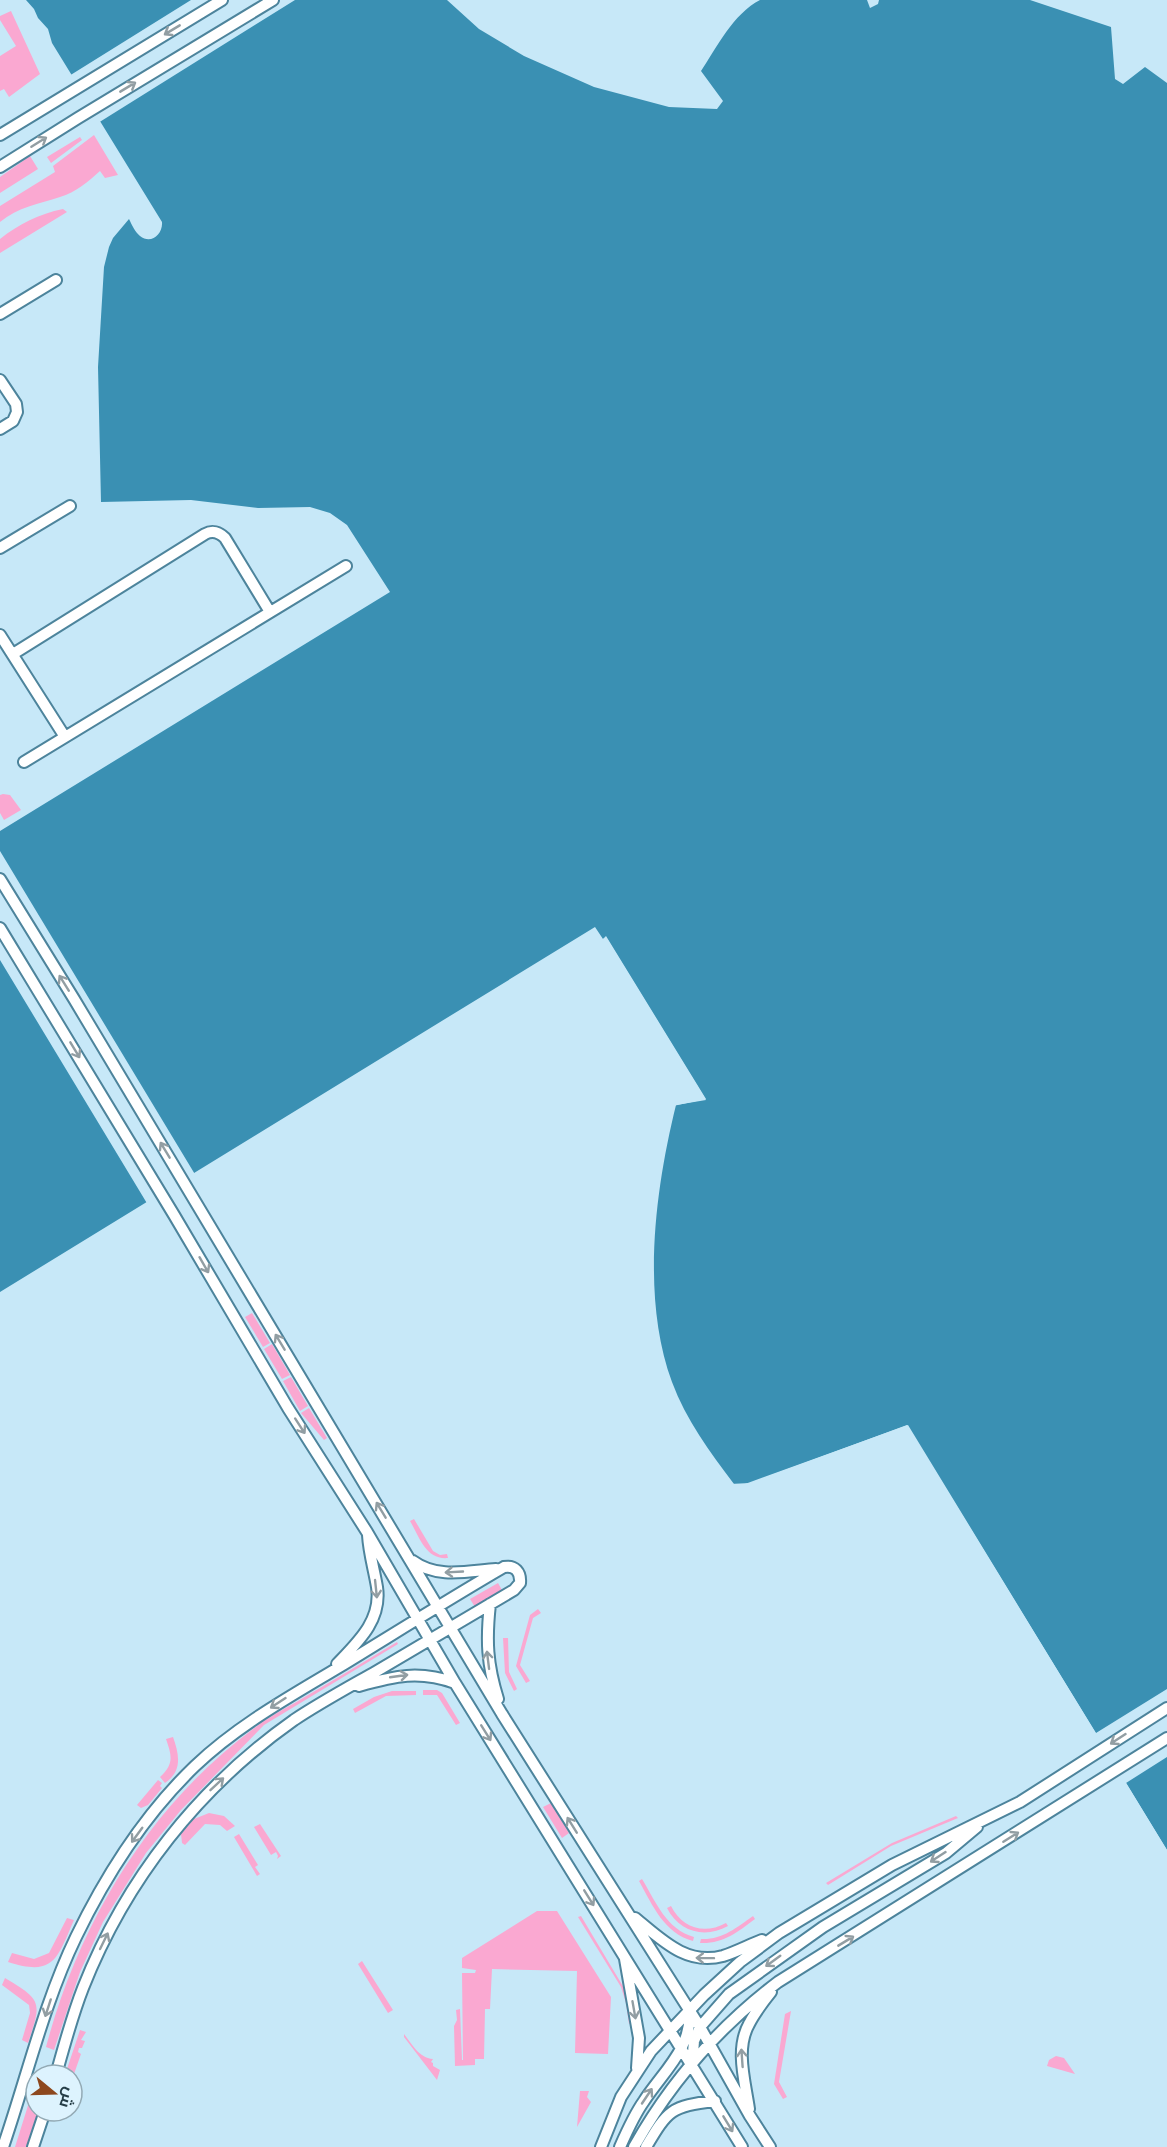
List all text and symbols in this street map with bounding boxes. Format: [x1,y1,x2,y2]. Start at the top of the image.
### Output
one-way arrow [164,24,181,36]
one-way arrow [119,81,136,93]
one-way arrow [30,136,47,148]
one-way arrow [58,975,70,992]
one-way arrow [69,1041,81,1058]
one-way arrow [158,1142,170,1159]
one-way arrow [198,1256,210,1273]
one-way arrow [274,1334,286,1351]
one-way arrow [294,1418,306,1434]
one-way arrow [375,1502,387,1519]
one-way arrow [445,1566,464,1577]
one-way arrow [371,1579,382,1599]
one-way arrow [483,1650,494,1670]
one-way arrow [389,1671,409,1682]
one-way arrow [271,1697,287,1709]
one-way arrow [480,1724,492,1741]
one-way arrow [1110,1734,1127,1746]
one-way arrow [210,1777,225,1791]
one-way arrow [566,1817,578,1834]
one-way arrow [131,1827,143,1843]
one-way arrow [1002,1831,1019,1843]
one-way arrow [930,1851,947,1864]
one-way arrow [584,1889,596,1906]
one-way arrow [99,1933,110,1951]
one-way arrow [837,1934,854,1946]
one-way arrow [695,1952,715,1963]
one-way arrow [766,1955,782,1967]
one-way arrow [42,1998,53,2017]
one-way arrow [629,2000,640,2019]
one-way arrow [736,2049,747,2068]
north arrow [24,2063,84,2123]
text: ش [55,2085,81,2111]
one-way arrow [641,2088,653,2104]
one-way arrow [723,2115,735,2132]

